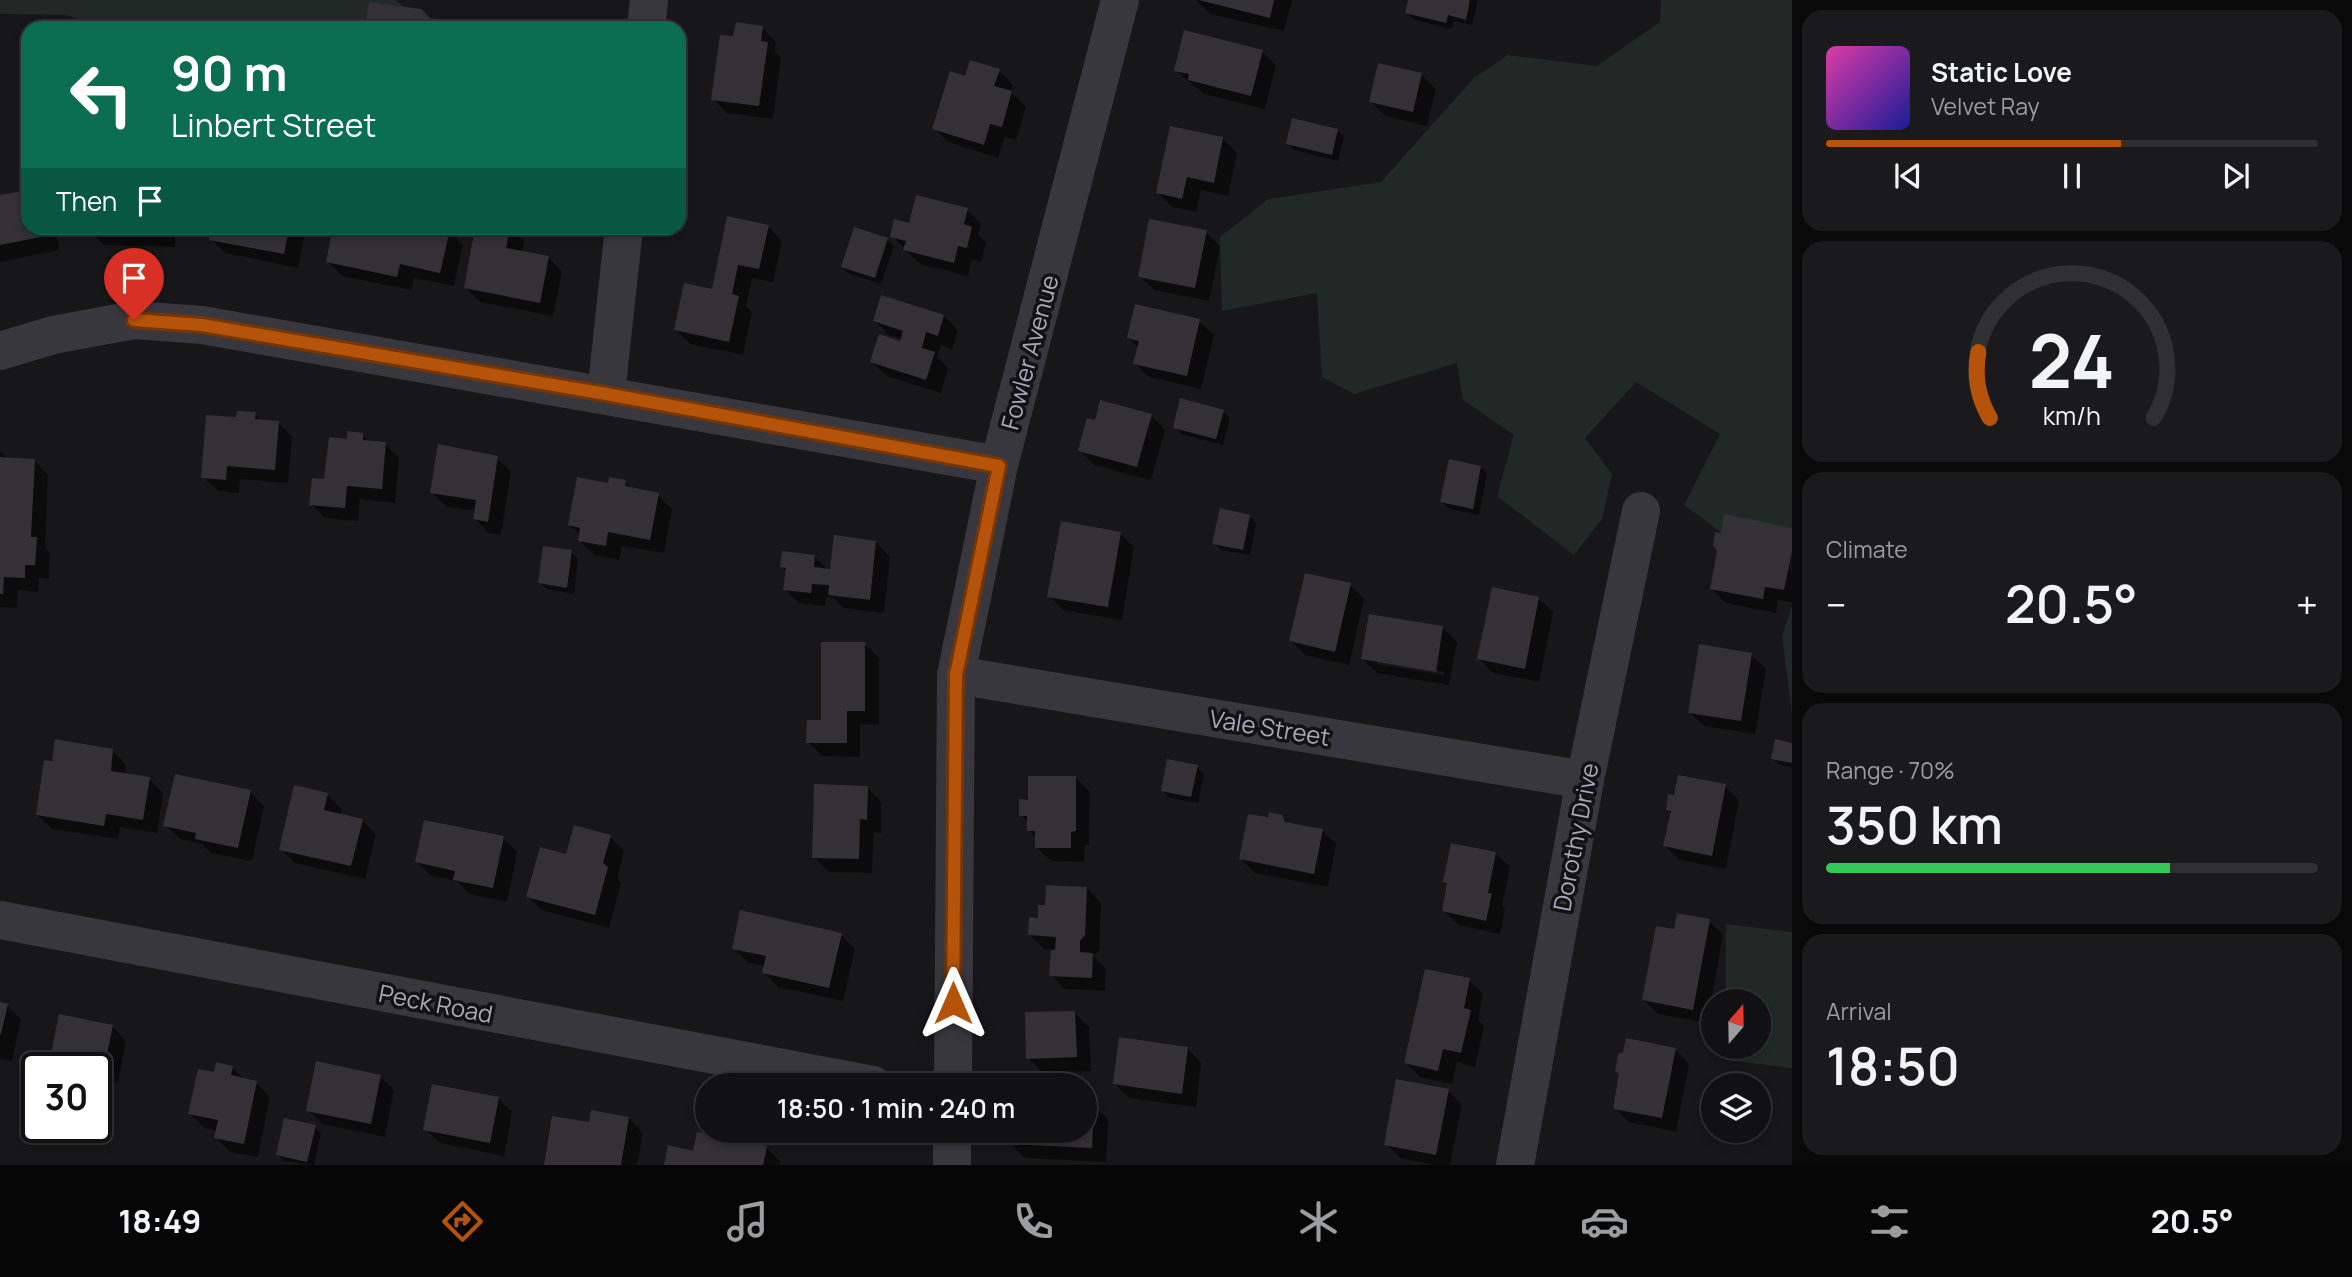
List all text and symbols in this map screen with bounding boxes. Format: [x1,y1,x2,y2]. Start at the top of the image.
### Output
text: 90 m [171,39,288,106]
icon: left [56,49,147,140]
text: Static Love [1931,54,2072,90]
text: Velvet Ray [1931,90,2040,122]
text: Linbert Street [171,103,376,147]
icon: previous [1889,157,1927,195]
icon: pause [2053,157,2091,195]
icon: next [2217,157,2255,195]
icon: arrive [131,182,169,220]
text: Then [56,183,117,219]
pin [104,248,164,320]
icon: arrive [115,259,153,297]
street label: Fowler Avenue [992,271,1066,433]
text: 24 [2029,310,2115,410]
text: km/h [2043,397,2101,432]
text: Climate [1826,533,1908,565]
text: 20.5° [2005,568,2138,639]
text: − [1826,578,1847,630]
text: + [2296,578,2318,630]
street label: Vale Street [1207,701,1333,753]
text: Range · 70% [1826,754,1955,786]
street label: Dorothy Drive [1544,760,1606,914]
text: 350 km [1826,789,2003,860]
position arrow [916,966,990,1040]
street label: Peck Road [376,976,496,1030]
north arrow [1701,989,1771,1059]
map controls [1701,989,1771,1143]
text: Arrival [1826,995,1892,1027]
text: 18:50 [1826,1030,1960,1101]
speed limit sign: 30 [21,1052,112,1143]
button: layers [1701,1073,1771,1143]
text: 18:50 · 1 min · 240 m [777,1090,1015,1126]
icon: directions [438,1197,487,1246]
icon: music [723,1197,772,1246]
icon: phone [1009,1197,1058,1246]
icon: climate [1294,1197,1343,1246]
icon: car [1580,1197,1629,1246]
icon: filters [1865,1197,1914,1246]
text: 18:49 [118,1199,201,1243]
text: 20.5° [2151,1199,2234,1243]

